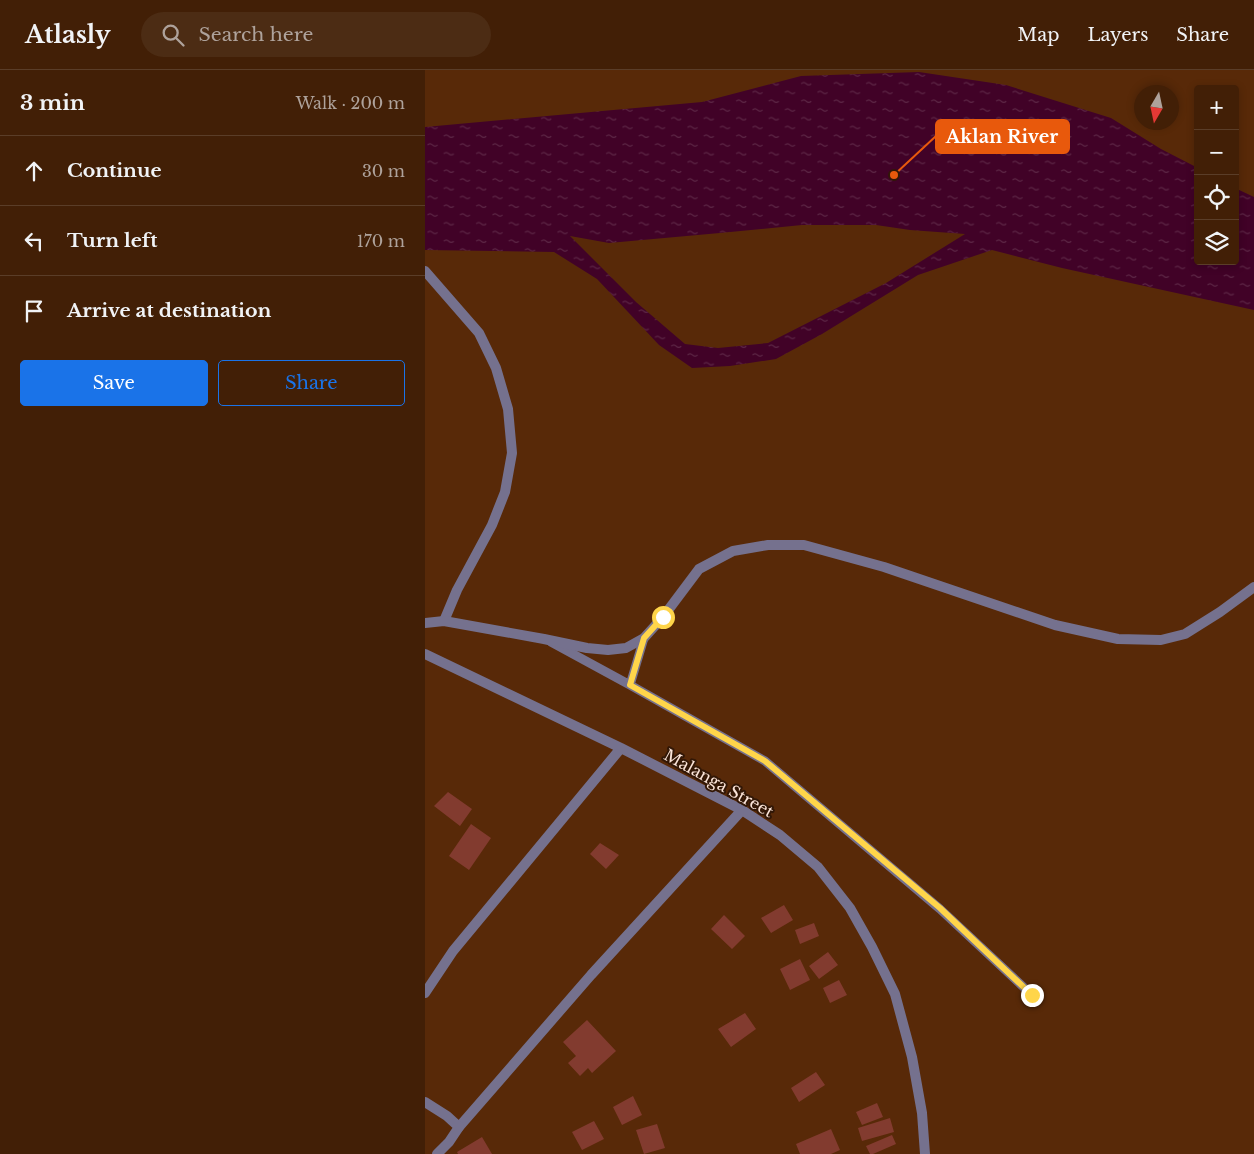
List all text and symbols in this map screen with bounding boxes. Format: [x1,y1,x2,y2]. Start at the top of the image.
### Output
search box [141,12,491,57]
text: Atlasly [25,20,111,49]
icon: search [159,21,187,49]
text: Search here [199,23,314,46]
text: Map [1018,24,1059,46]
text: Layers [1087,24,1148,46]
text: Share [1176,24,1229,46]
north arrow [1134,85,1179,130]
map controls [1194,85,1239,265]
button: + [1194,85,1239,130]
text: 3 min [20,90,85,116]
text: Walk · 200 m [296,93,405,113]
callout: Aklan River [936,120,1069,153]
text: Aklan River [945,126,1058,148]
button: − [1194,130,1239,175]
icon: ahead [20,157,48,185]
text: Continue [67,159,162,182]
text: 30 m [362,161,405,181]
button: locate [1194,175,1239,220]
button: layers [1194,220,1239,265]
icon: left [20,227,48,255]
text: Turn left [67,229,158,252]
text: 170 m [357,231,405,251]
icon: arrive [20,297,48,325]
text: Arrive at destination [67,299,271,322]
button: Save [20,360,208,406]
button: Share [218,360,405,406]
route start [652,606,675,629]
street label: Malanga Street [661,745,777,821]
route end [1021,984,1044,1007]

